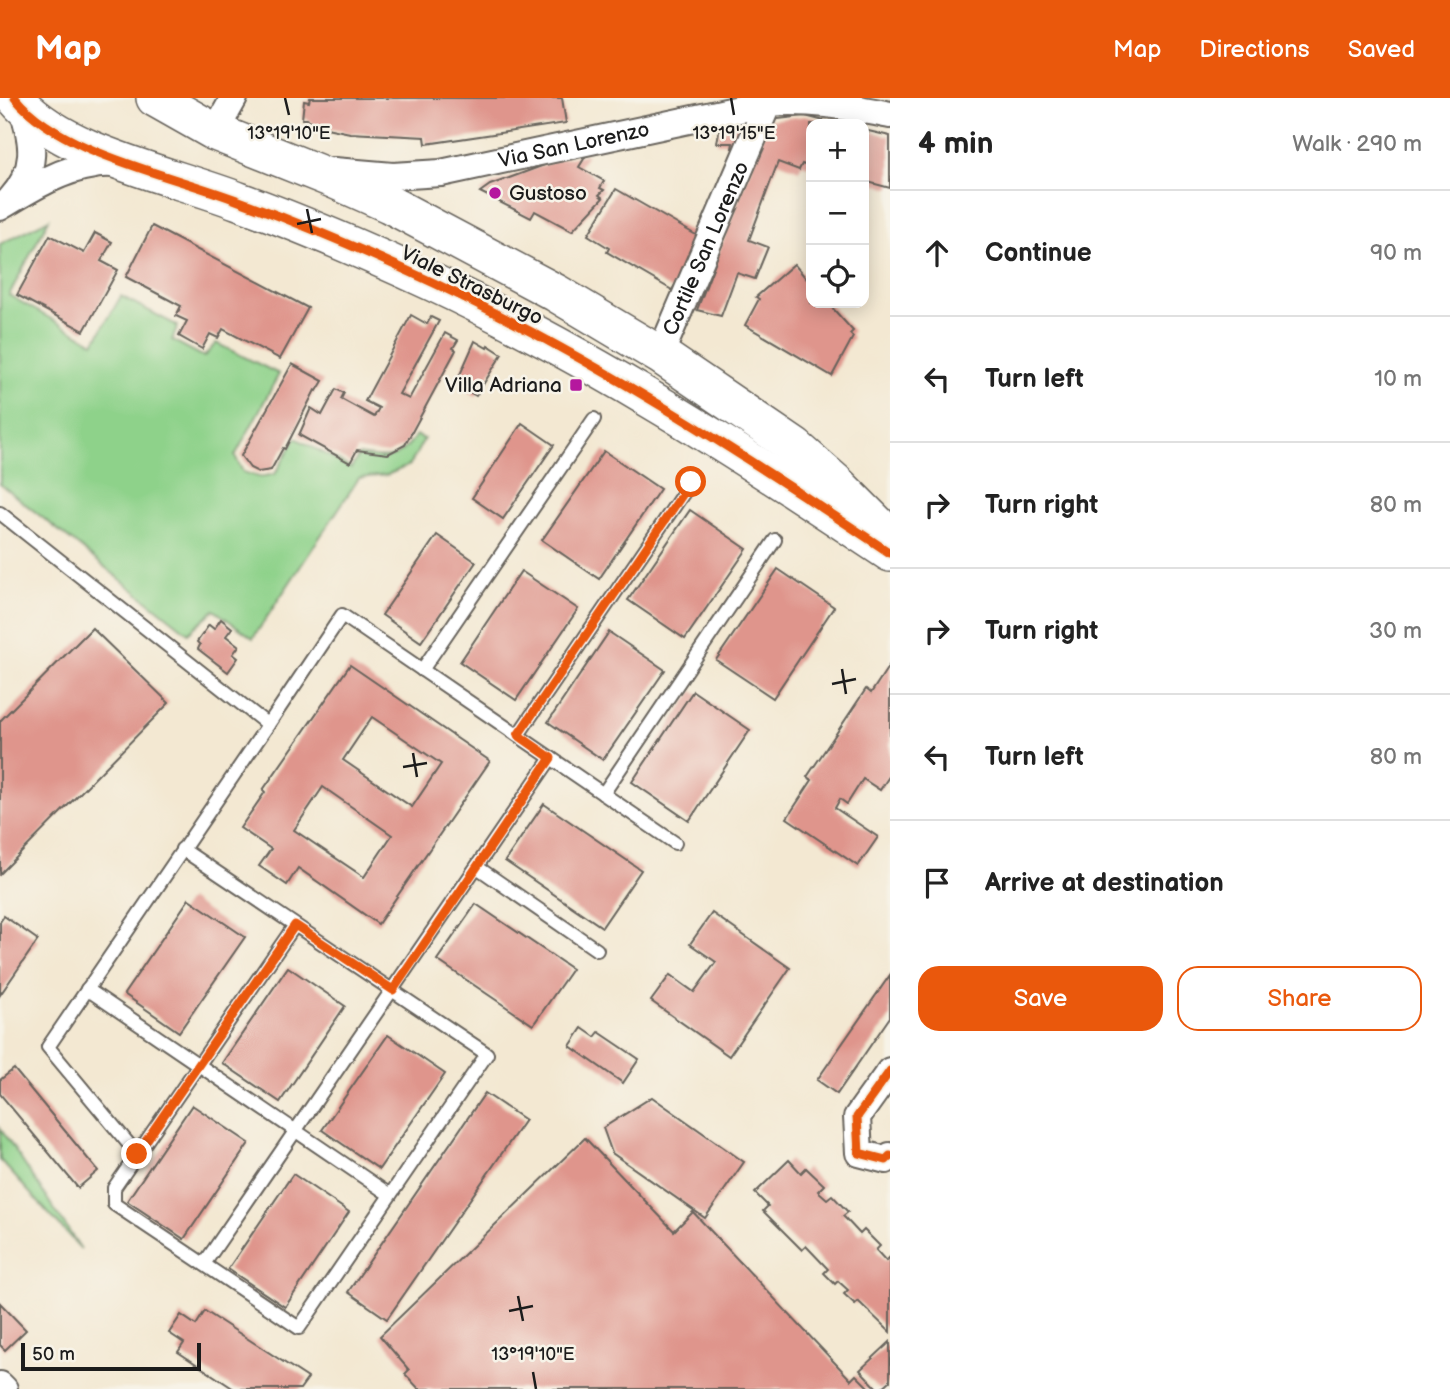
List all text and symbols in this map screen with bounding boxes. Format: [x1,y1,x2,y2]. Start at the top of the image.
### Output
text: Map [35,29,101,69]
text: Map [1113,35,1161,64]
text: Directions [1199,35,1310,64]
text: Saved [1348,35,1415,64]
street label: Via San Lorenzo [496,117,652,173]
map controls [806,119,869,308]
button: + [806,119,869,182]
text: 13°19'10"E [247,123,331,144]
text: 13°19'15"E [692,123,776,144]
text: 4 min [918,126,993,162]
text: Walk · 290 m [1292,130,1422,158]
street label: Cortile San Lorenzo [658,158,755,339]
place label: Gustoso [509,181,587,206]
button: − [806,182,869,245]
marker: Gustoso [487,185,503,201]
icon: ahead [918,234,956,272]
text: Continue [985,238,1092,269]
text: 90 m [1370,239,1422,267]
street label: Viale Strasburgo [397,240,547,331]
button: locate [806,245,869,308]
icon: left [918,360,956,398]
text: Turn left [985,364,1084,395]
text: 10 m [1374,365,1422,393]
place label: Villa Adriana [445,373,562,398]
marker: Villa Adriana [568,377,584,393]
route start [675,466,706,497]
icon: right [918,486,956,524]
text: Turn right [985,490,1098,521]
text: 80 m [1370,491,1422,519]
icon: right [918,612,956,650]
text: Turn right [985,616,1098,647]
text: 30 m [1369,617,1422,645]
icon: left [918,738,956,776]
text: Turn left [985,742,1084,773]
text: 80 m [1370,743,1422,771]
icon: arrive [918,864,956,902]
text: Arrive at destination [985,868,1224,899]
button: Save [918,966,1163,1031]
button: Share [1177,966,1422,1031]
route end [121,1138,152,1169]
scale bar [21,1340,201,1372]
text: 50 m [32,1343,75,1366]
text: 13°19'10"E [491,1344,575,1365]

